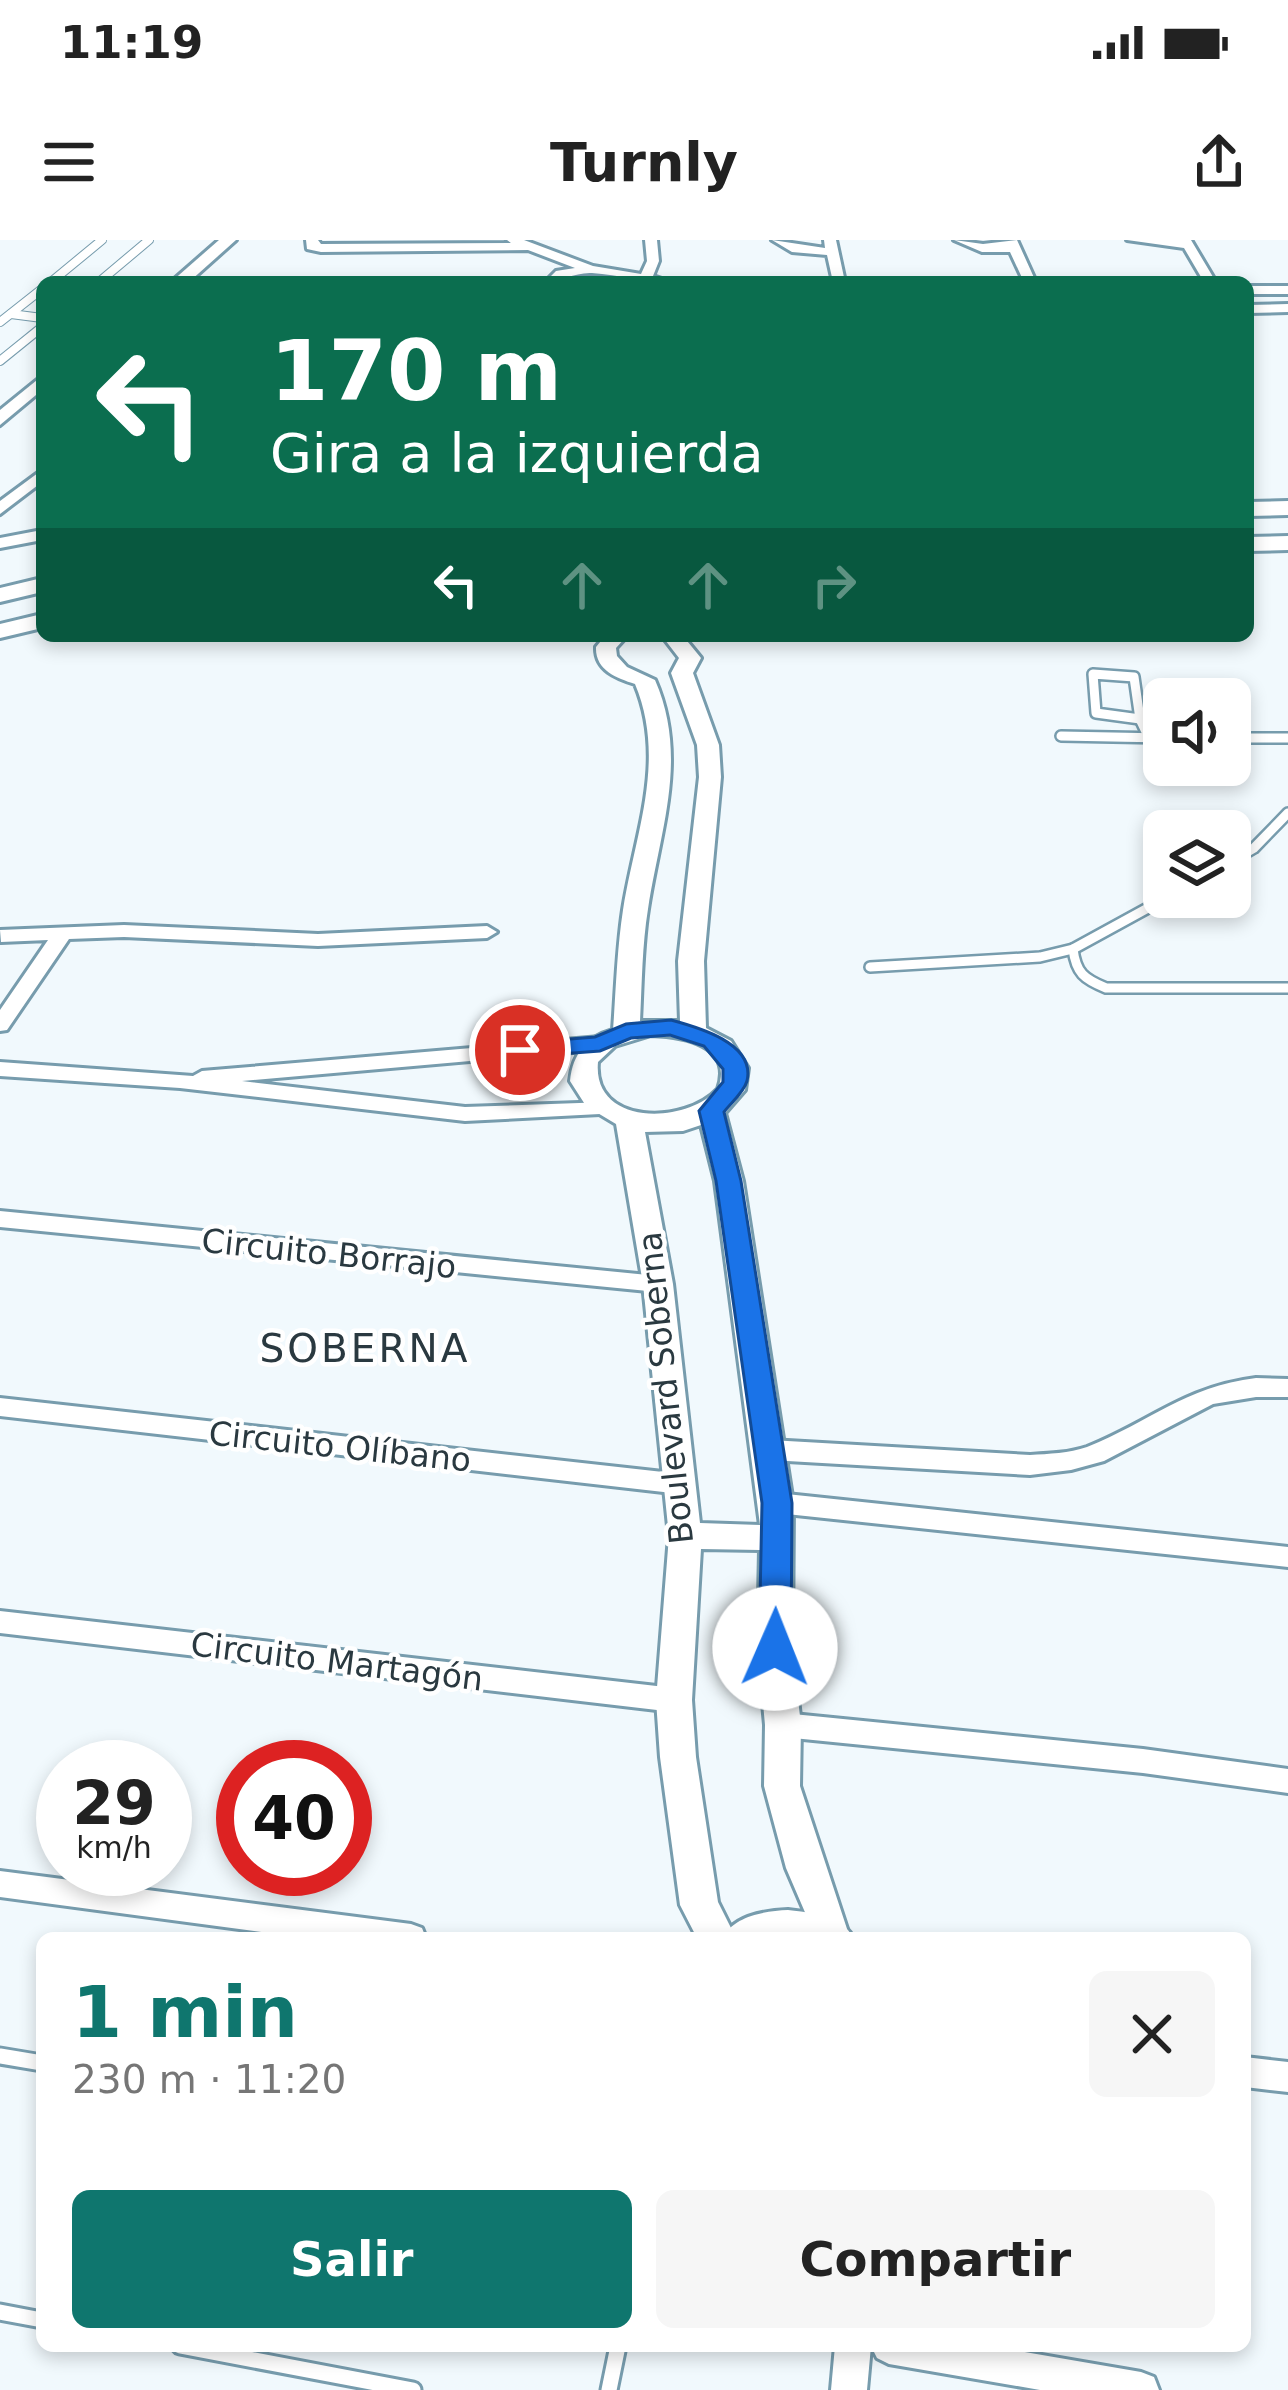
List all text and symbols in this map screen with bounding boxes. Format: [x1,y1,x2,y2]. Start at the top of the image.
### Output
text: 11:19 [60,16,203,69]
icon: menu [36,129,102,195]
icon: share [1186,129,1252,195]
text: Turnly [550,131,738,194]
text: 170 m [270,322,562,420]
icon: left [72,324,228,480]
text: Gira a la izquierda [270,422,764,485]
icon: left [423,552,489,618]
icon: ahead [549,552,615,618]
icon: ahead [675,552,741,618]
icon: right [801,552,867,618]
map controls [1143,678,1251,918]
button: sound [1143,678,1251,786]
button: layers [1143,810,1251,918]
pin [469,999,571,1101]
icon: arrive [487,1017,553,1083]
street label: Circuito Borrajo [200,1221,458,1286]
street label: Boulevard Soberna [630,1230,701,1546]
district label: SOBERNA [260,1326,470,1371]
street label: Circuito Olíbano [207,1413,473,1480]
position arrow [712,1585,838,1711]
street label: Circuito Martagón [188,1624,485,1699]
speed limit sign: 40 [216,1740,372,1896]
text: 29 [72,1768,156,1838]
text: km/h [76,1830,152,1865]
text: 1 min [72,1970,298,2054]
button: close [1089,1971,1215,2097]
text: 230 m · 11:20 [72,2057,346,2102]
button: Salir [72,2190,632,2328]
button: Compartir [656,2190,1215,2328]

